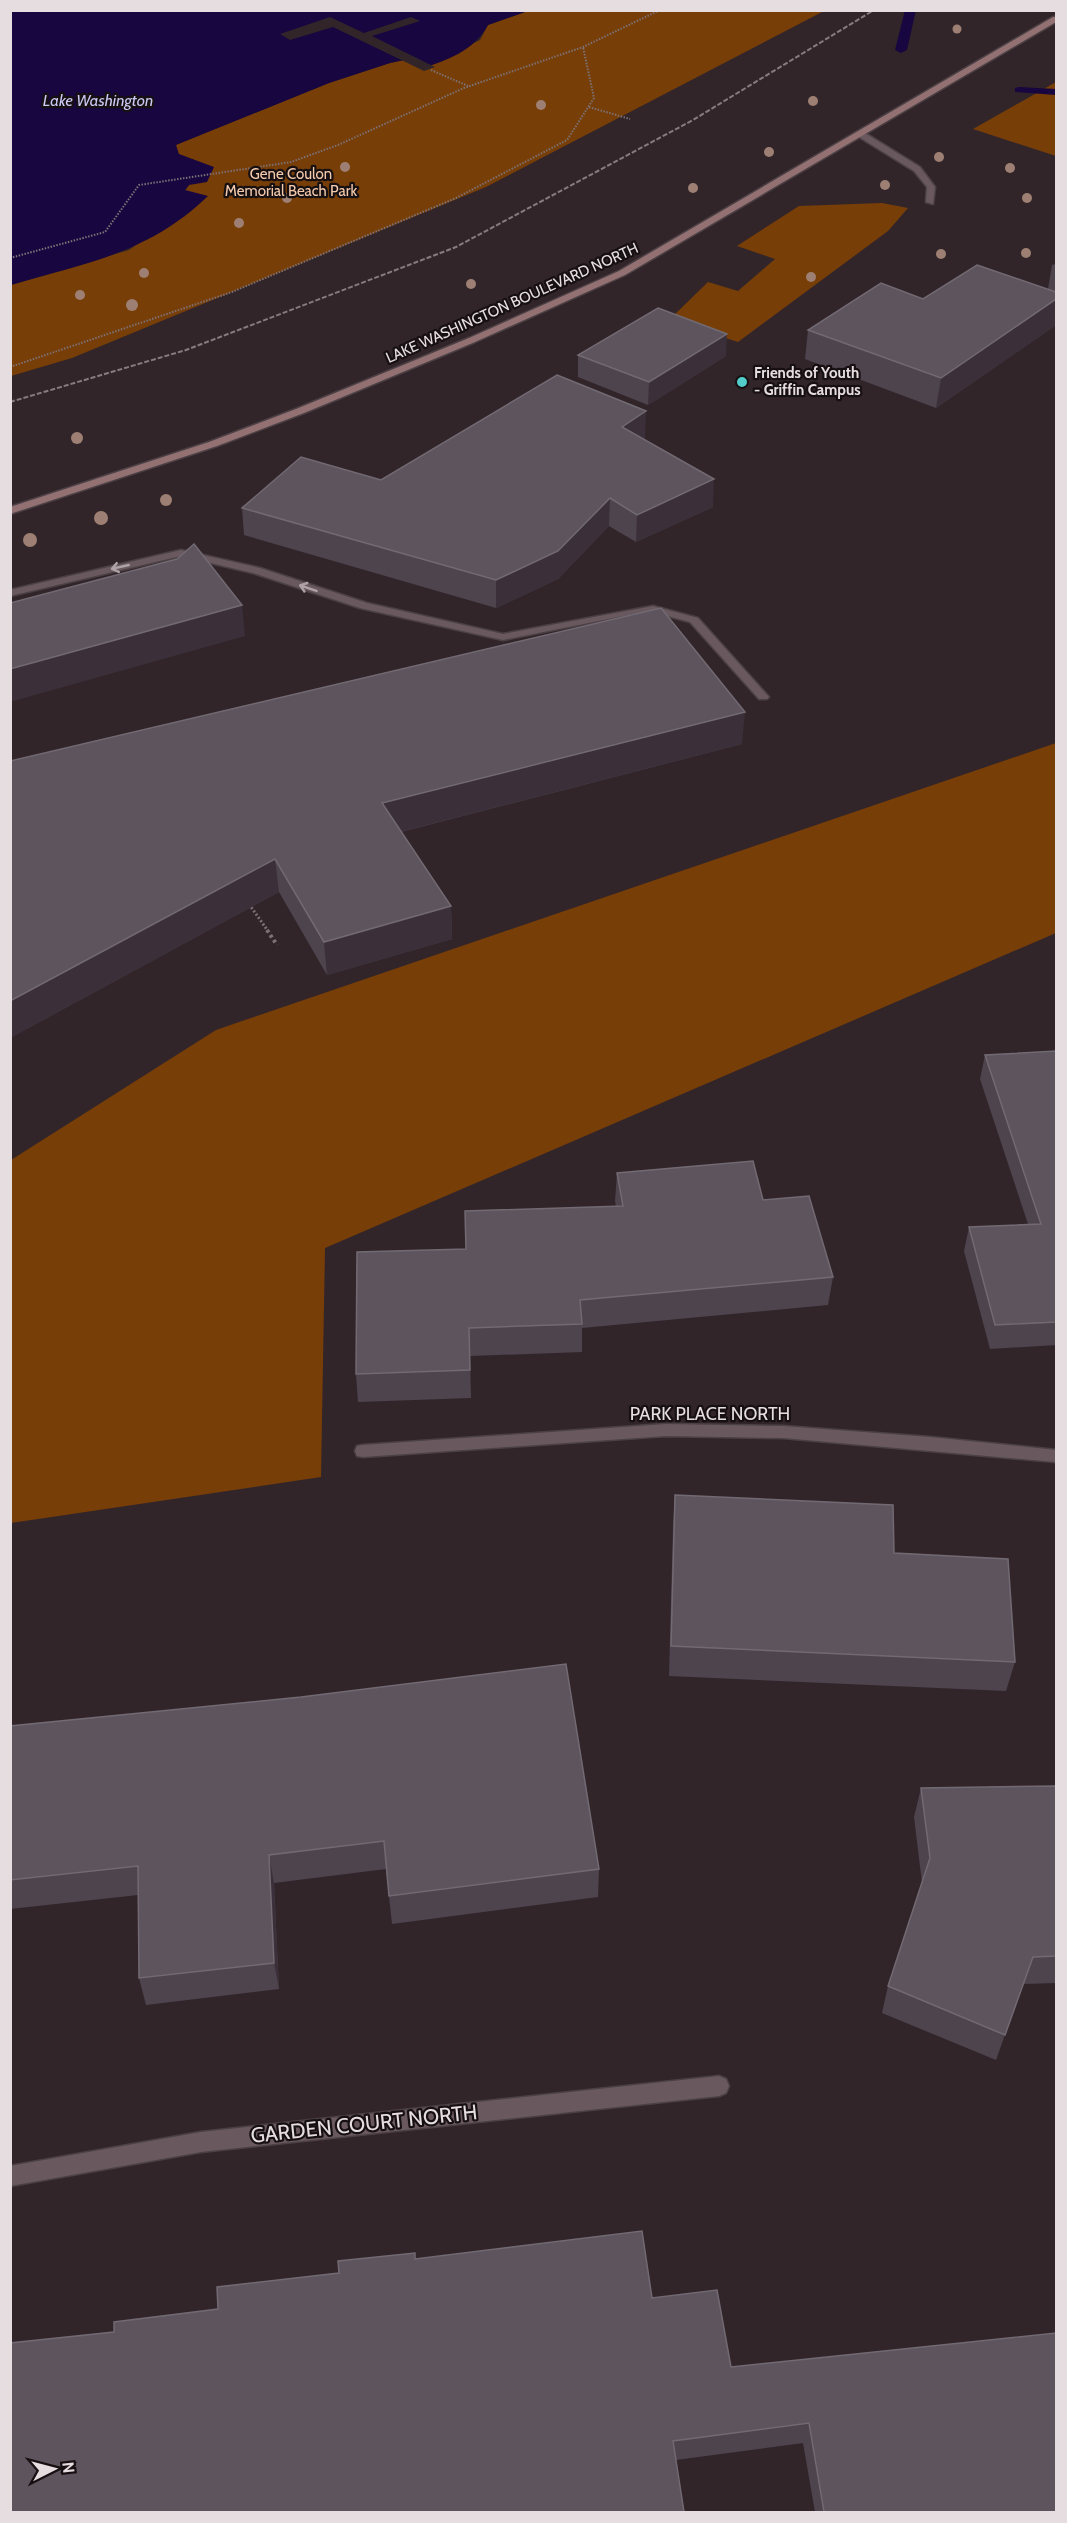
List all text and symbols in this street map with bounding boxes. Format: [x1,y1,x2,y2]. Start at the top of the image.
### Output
water label: Lake Washington [43,91,153,110]
park label: Gene Coulon Memorial Beach Park [225,165,357,200]
street label: LAKE WASHINGTON BOULEVARD NORTH [383,239,641,367]
place label: Friends of Youth - Griffin Campus [754,364,861,399]
marker: Friends of Youth - Griffin Campus [735,375,749,389]
one-way arrow [111,562,130,574]
one-way arrow [300,581,318,592]
street label: PARK PLACE NORTH [630,1403,790,1425]
street label: GARDEN COURT NORTH [249,2099,479,2148]
north arrow [24,2439,84,2499]
text: N [58,2461,78,2474]

